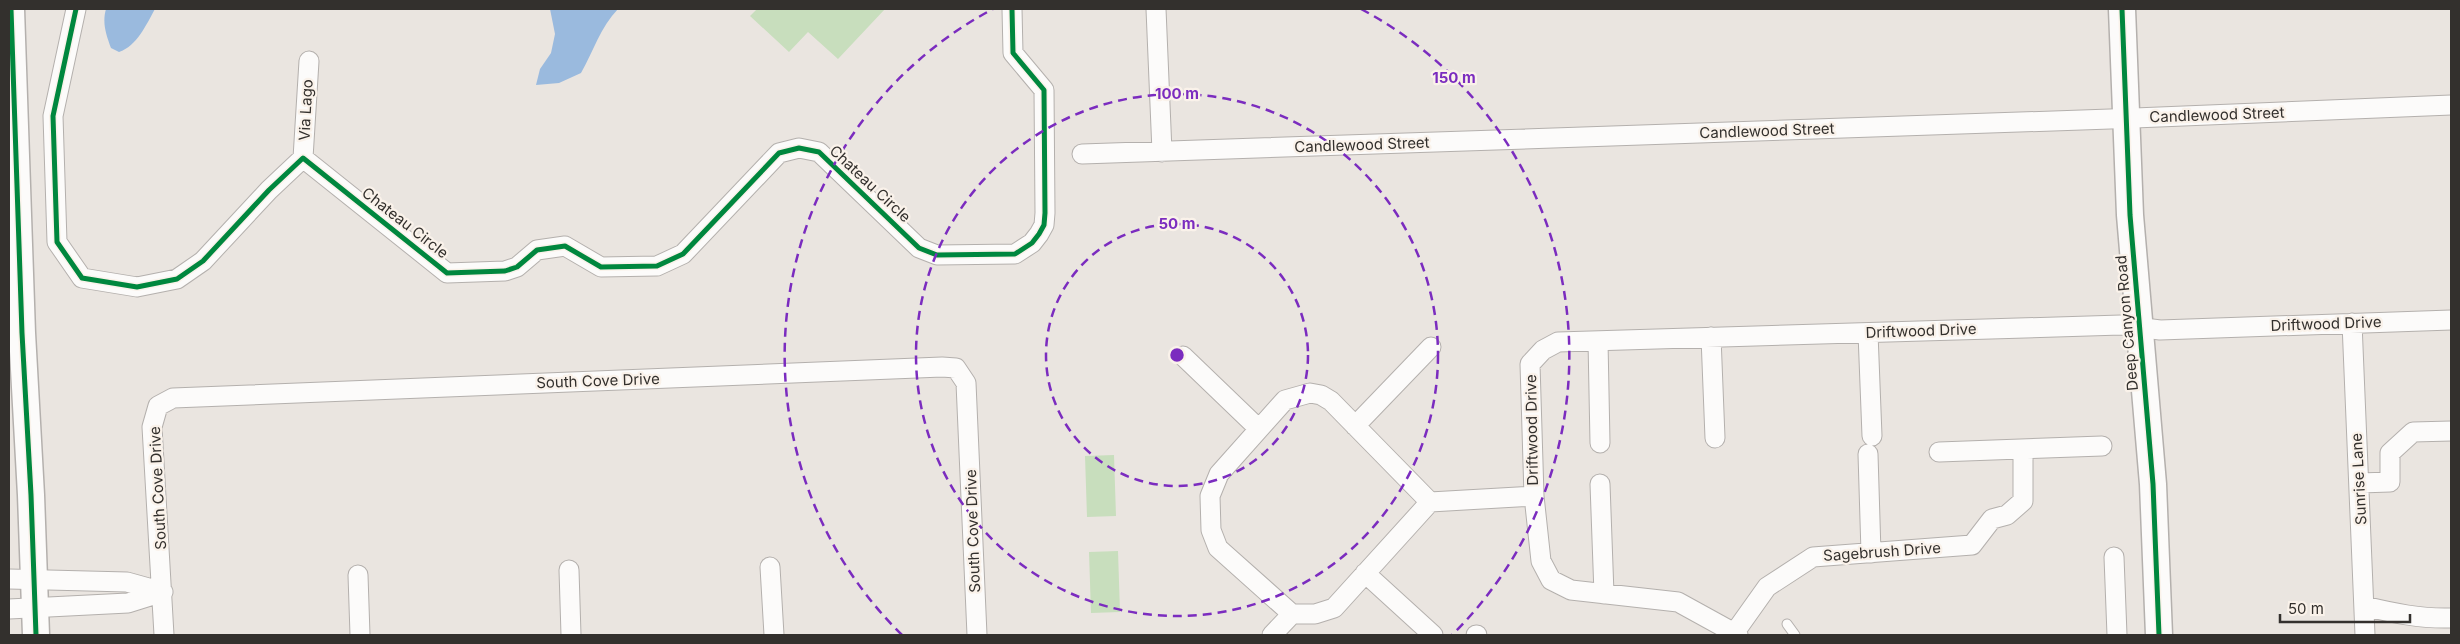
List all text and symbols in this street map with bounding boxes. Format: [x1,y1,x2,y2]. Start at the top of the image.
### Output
text: 150 m [1432,68,1476,87]
street label: Via Lago [294,79,317,141]
text: 100 m [1155,84,1199,103]
street label: Candlewood Street [2149,103,2285,126]
street label: Candlewood Street [1699,119,1835,142]
street label: Candlewood Street [1294,133,1430,156]
street label: Chateau Circle [826,141,915,226]
street label: Chateau Circle [358,183,452,262]
text: 50 m [1159,214,1195,233]
street label: Deep Canyon Road [2111,254,2142,392]
street label: Driftwood Drive [2270,312,2382,335]
street label: Driftwood Drive [1865,319,1977,342]
centre of rings [1168,346,1186,364]
street label: South Cove Drive [536,369,660,392]
street label: Driftwood Drive [1521,374,1542,486]
street label: South Cove Drive [145,426,170,550]
street label: Sunrise Lane [2347,432,2370,526]
street label: South Cove Drive [961,469,984,593]
street label: Sagebrush Drive [1822,538,1941,565]
scale bar [2280,592,2410,624]
text: 50 m [2288,599,2324,618]

